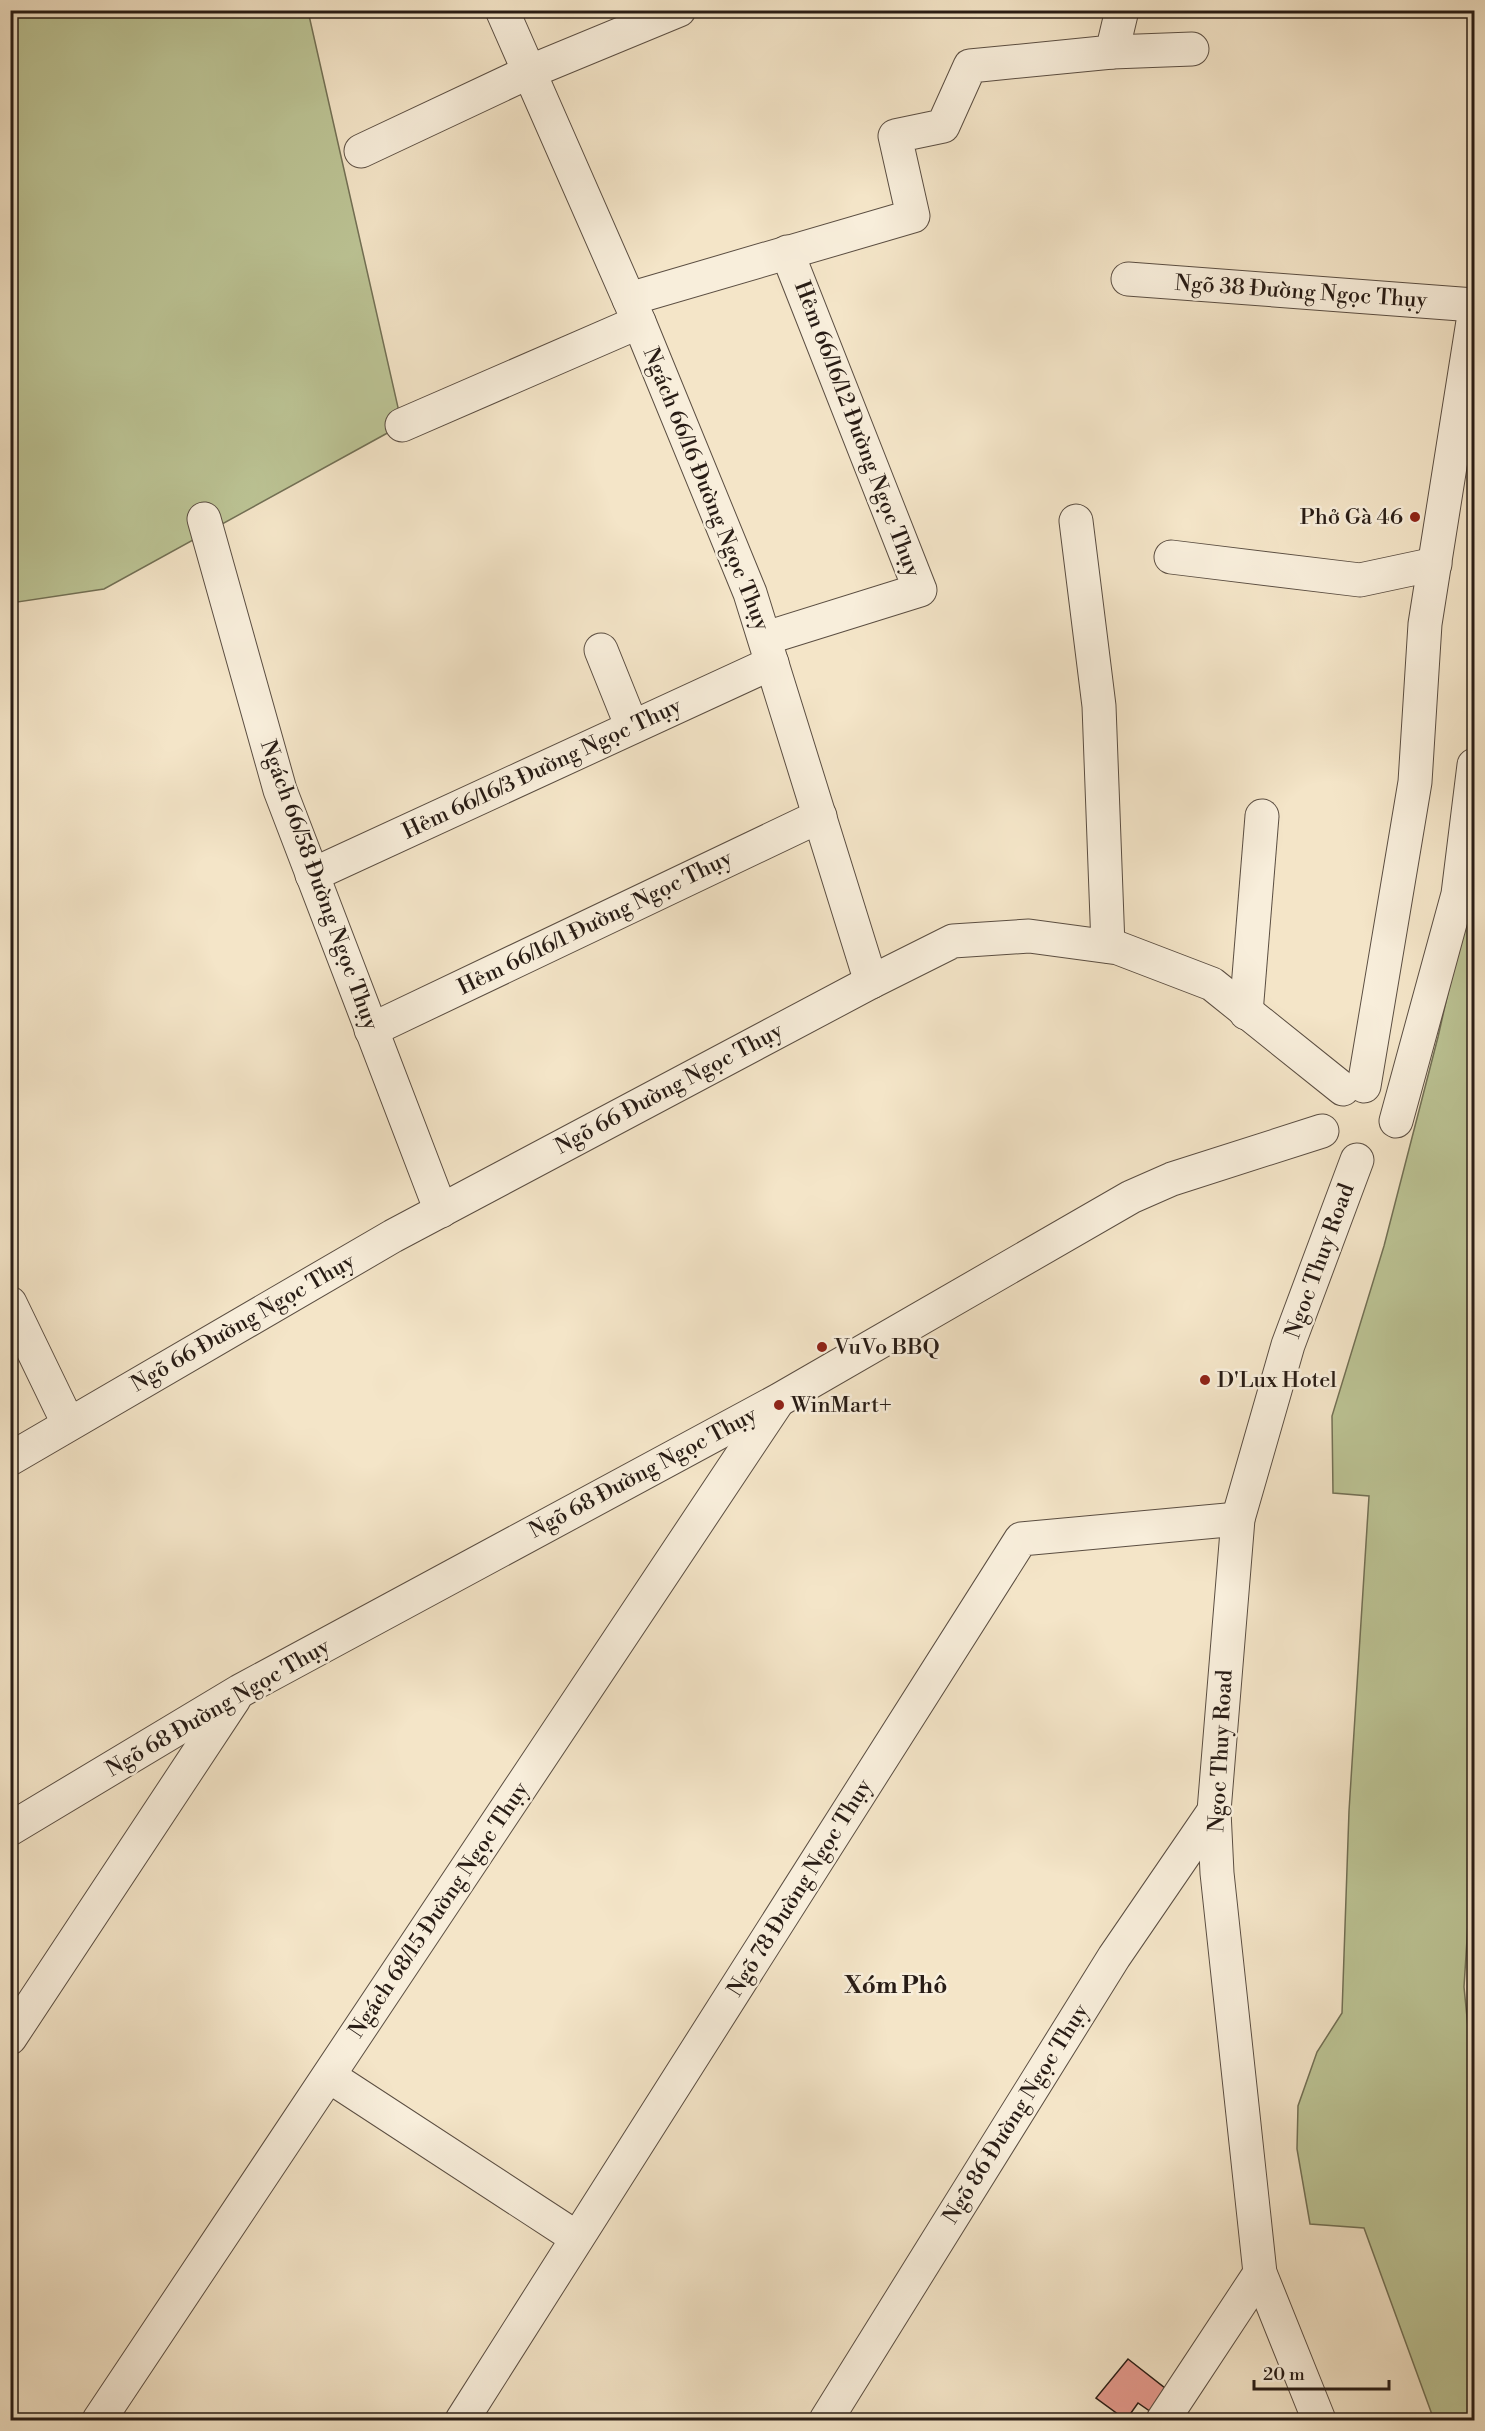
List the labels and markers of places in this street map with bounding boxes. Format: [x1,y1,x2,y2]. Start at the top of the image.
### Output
place label: Phở Gà 46 [1300,504,1403,531]
marker: Phở Gà 46 [1408,510,1422,524]
place label: VuVo BBQ [833,1334,940,1361]
marker: VuVo BBQ [815,1340,829,1354]
place label: D'Lux Hotel [1217,1367,1337,1394]
marker: D'Lux Hotel [1198,1373,1212,1387]
place label: WinMart+ [790,1392,892,1419]
marker: WinMart+ [772,1398,786,1412]

